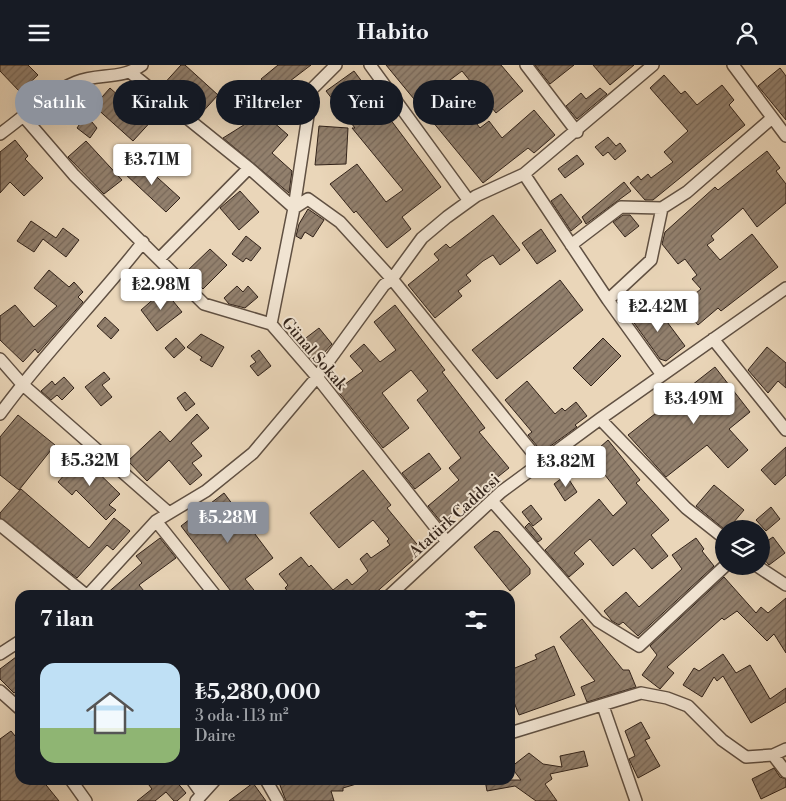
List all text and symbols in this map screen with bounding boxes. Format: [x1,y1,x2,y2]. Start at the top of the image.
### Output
icon: menu [25,19,53,47]
text: Habito [357,19,429,46]
icon: person [733,19,761,47]
chip: Satılık [15,80,103,125]
chip: Kiralık [113,80,206,125]
chip: Filtreler [216,80,320,125]
chip: Yeni [330,80,403,125]
chip: Daire [413,80,494,125]
pin: ₺3.71M [111,143,193,186]
text: ₺3.71M [124,150,180,170]
pin: ₺2.98M [120,269,202,311]
text: ₺2.98M [132,275,190,295]
pin: ₺2.42M [617,291,699,333]
text: ₺2.42M [628,297,688,317]
street label: Günal Sokak [277,313,352,395]
pin: ₺3.49M [653,383,735,425]
text: ₺3.49M [665,389,723,409]
pin: ₺5.32M [49,445,131,487]
pin: ₺3.82M [525,445,607,488]
text: ₺5.32M [61,451,119,471]
text: ₺3.82M [537,452,595,472]
street label: Atatürk Caddesi [404,470,504,563]
pin: ₺5.28M [187,501,269,544]
text: ₺5.28M [199,508,257,528]
map controls [715,520,770,575]
button: layers [715,520,770,575]
icon: filters [462,606,490,634]
text: 7 ilan [40,607,94,633]
text: ₺5,280,000 [195,680,321,706]
icon: home [80,683,140,743]
text: 3 oda · 113 m² [195,706,289,726]
text: Daire [195,726,236,746]

